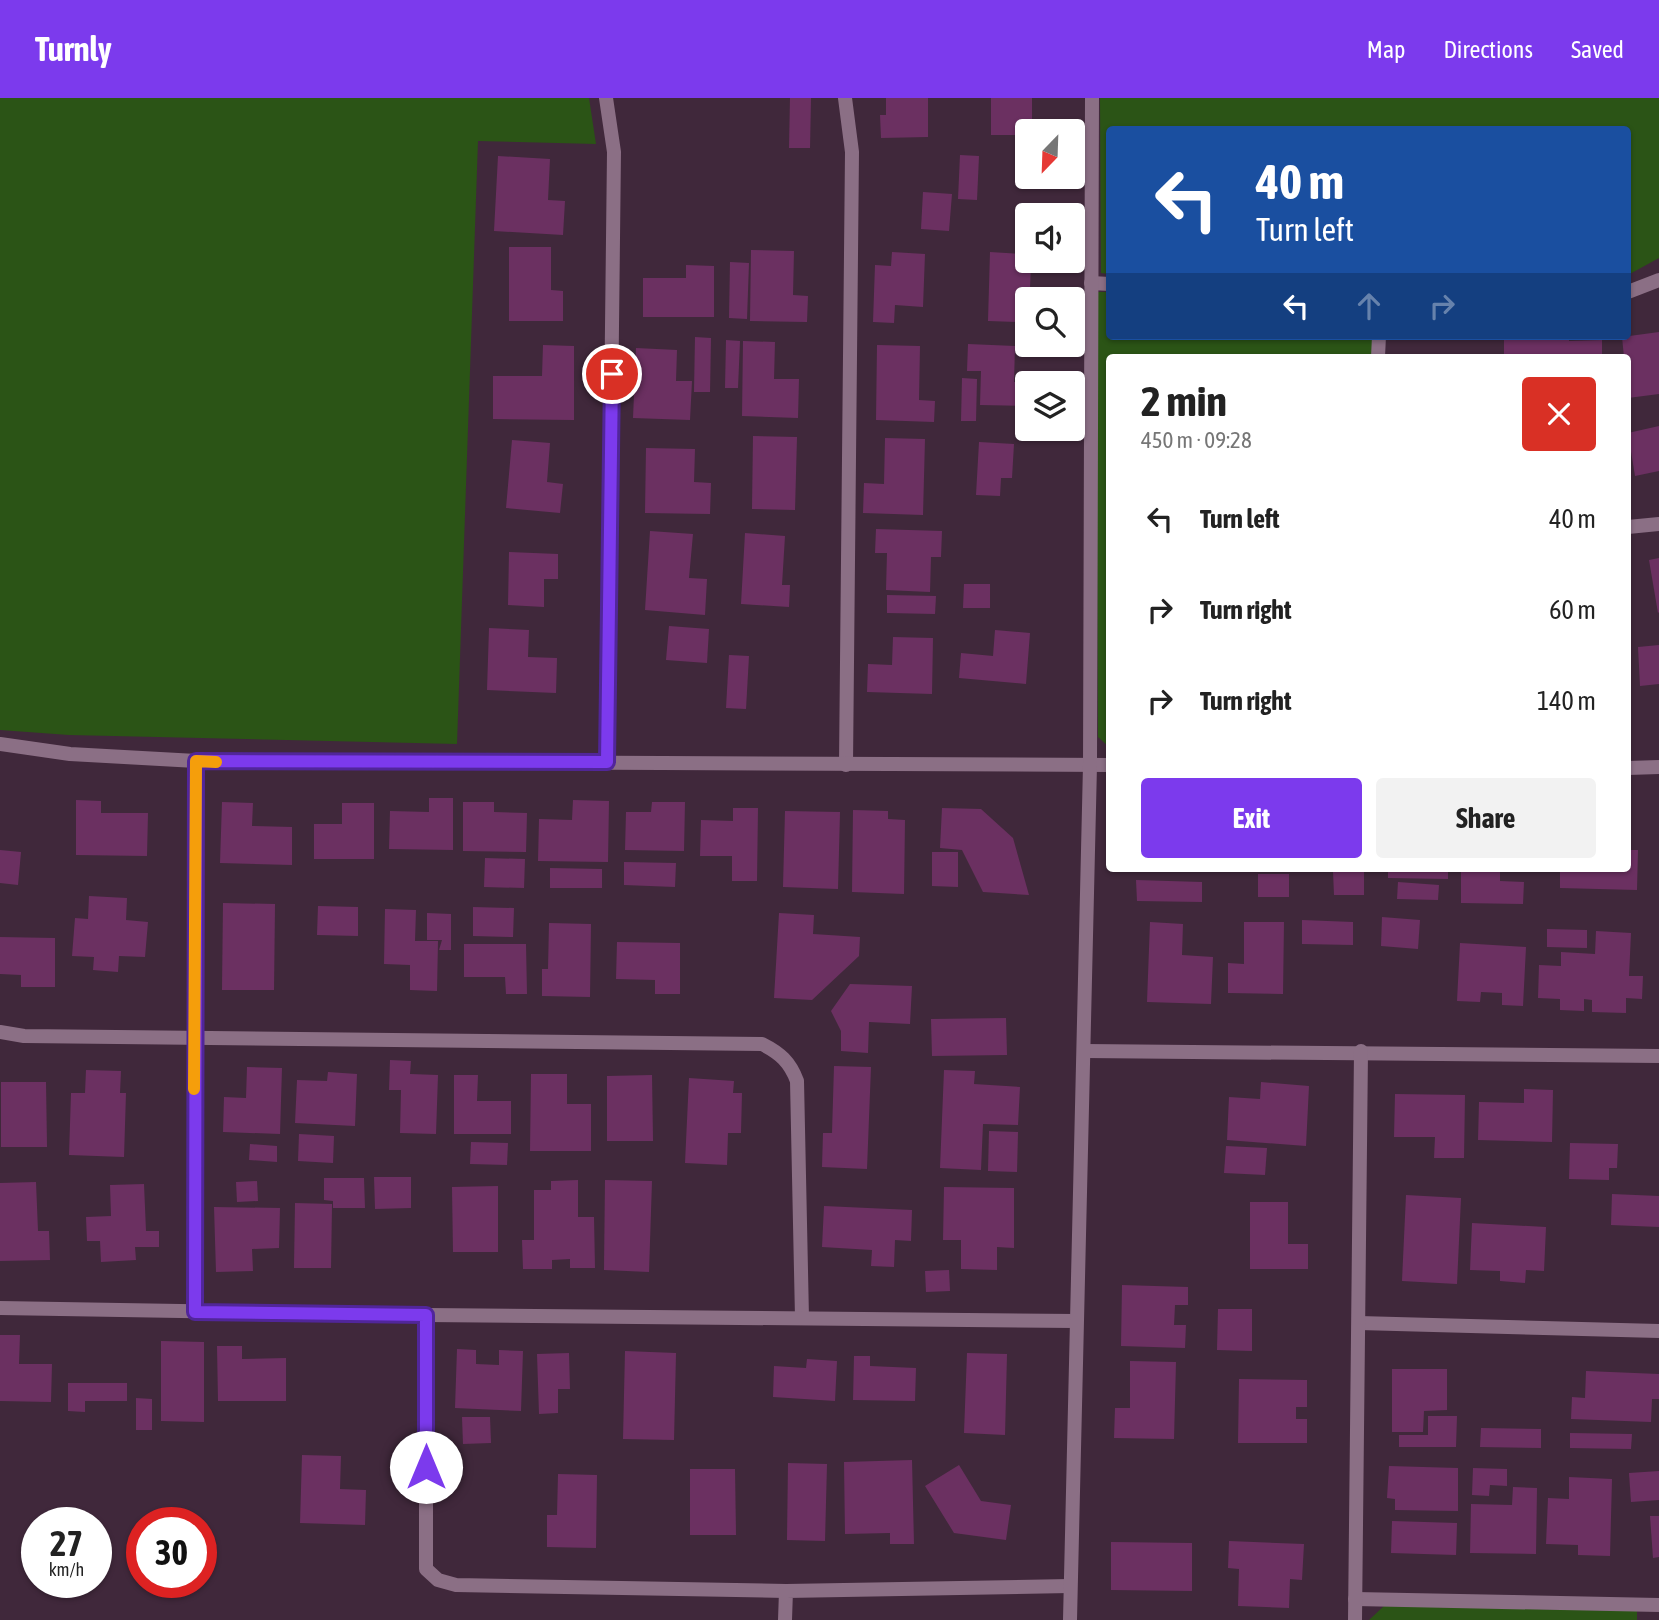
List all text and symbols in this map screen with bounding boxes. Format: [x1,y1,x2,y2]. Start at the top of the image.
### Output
text: Turnly [35,30,112,68]
text: Map [1367,36,1405,63]
text: Directions [1443,36,1533,63]
text: Saved [1571,36,1624,63]
north arrow [1015,119,1085,189]
map controls [1015,119,1085,441]
text: 40 m [1256,153,1344,209]
icon: left [1141,154,1232,245]
button: sound [1015,203,1085,273]
text: Turn left [1256,211,1354,248]
button: search [1015,287,1085,357]
icon: left [1277,287,1315,325]
icon: ahead [1350,287,1388,325]
icon: right [1423,287,1461,325]
pin [582,344,642,404]
icon: arrive [593,355,631,393]
button: layers [1015,371,1085,441]
text: 2 min [1141,377,1227,425]
button: close [1522,377,1596,451]
text: 450 m · 09:28 [1141,427,1252,453]
icon: left [1141,500,1179,538]
text: Turn left [1200,504,1280,534]
text: 40 m [1549,504,1596,534]
icon: right [1141,591,1179,629]
text: Turn right [1200,595,1291,625]
text: 60 m [1549,595,1596,625]
icon: right [1141,682,1179,720]
text: Turn right [1200,686,1291,716]
text: 140 m [1537,686,1596,716]
button: Exit [1141,778,1362,858]
button: Share [1376,778,1596,858]
position arrow [389,1430,463,1504]
speed limit sign: 30 [126,1507,217,1598]
text: 27 [50,1523,83,1563]
text: km/h [49,1559,84,1580]

